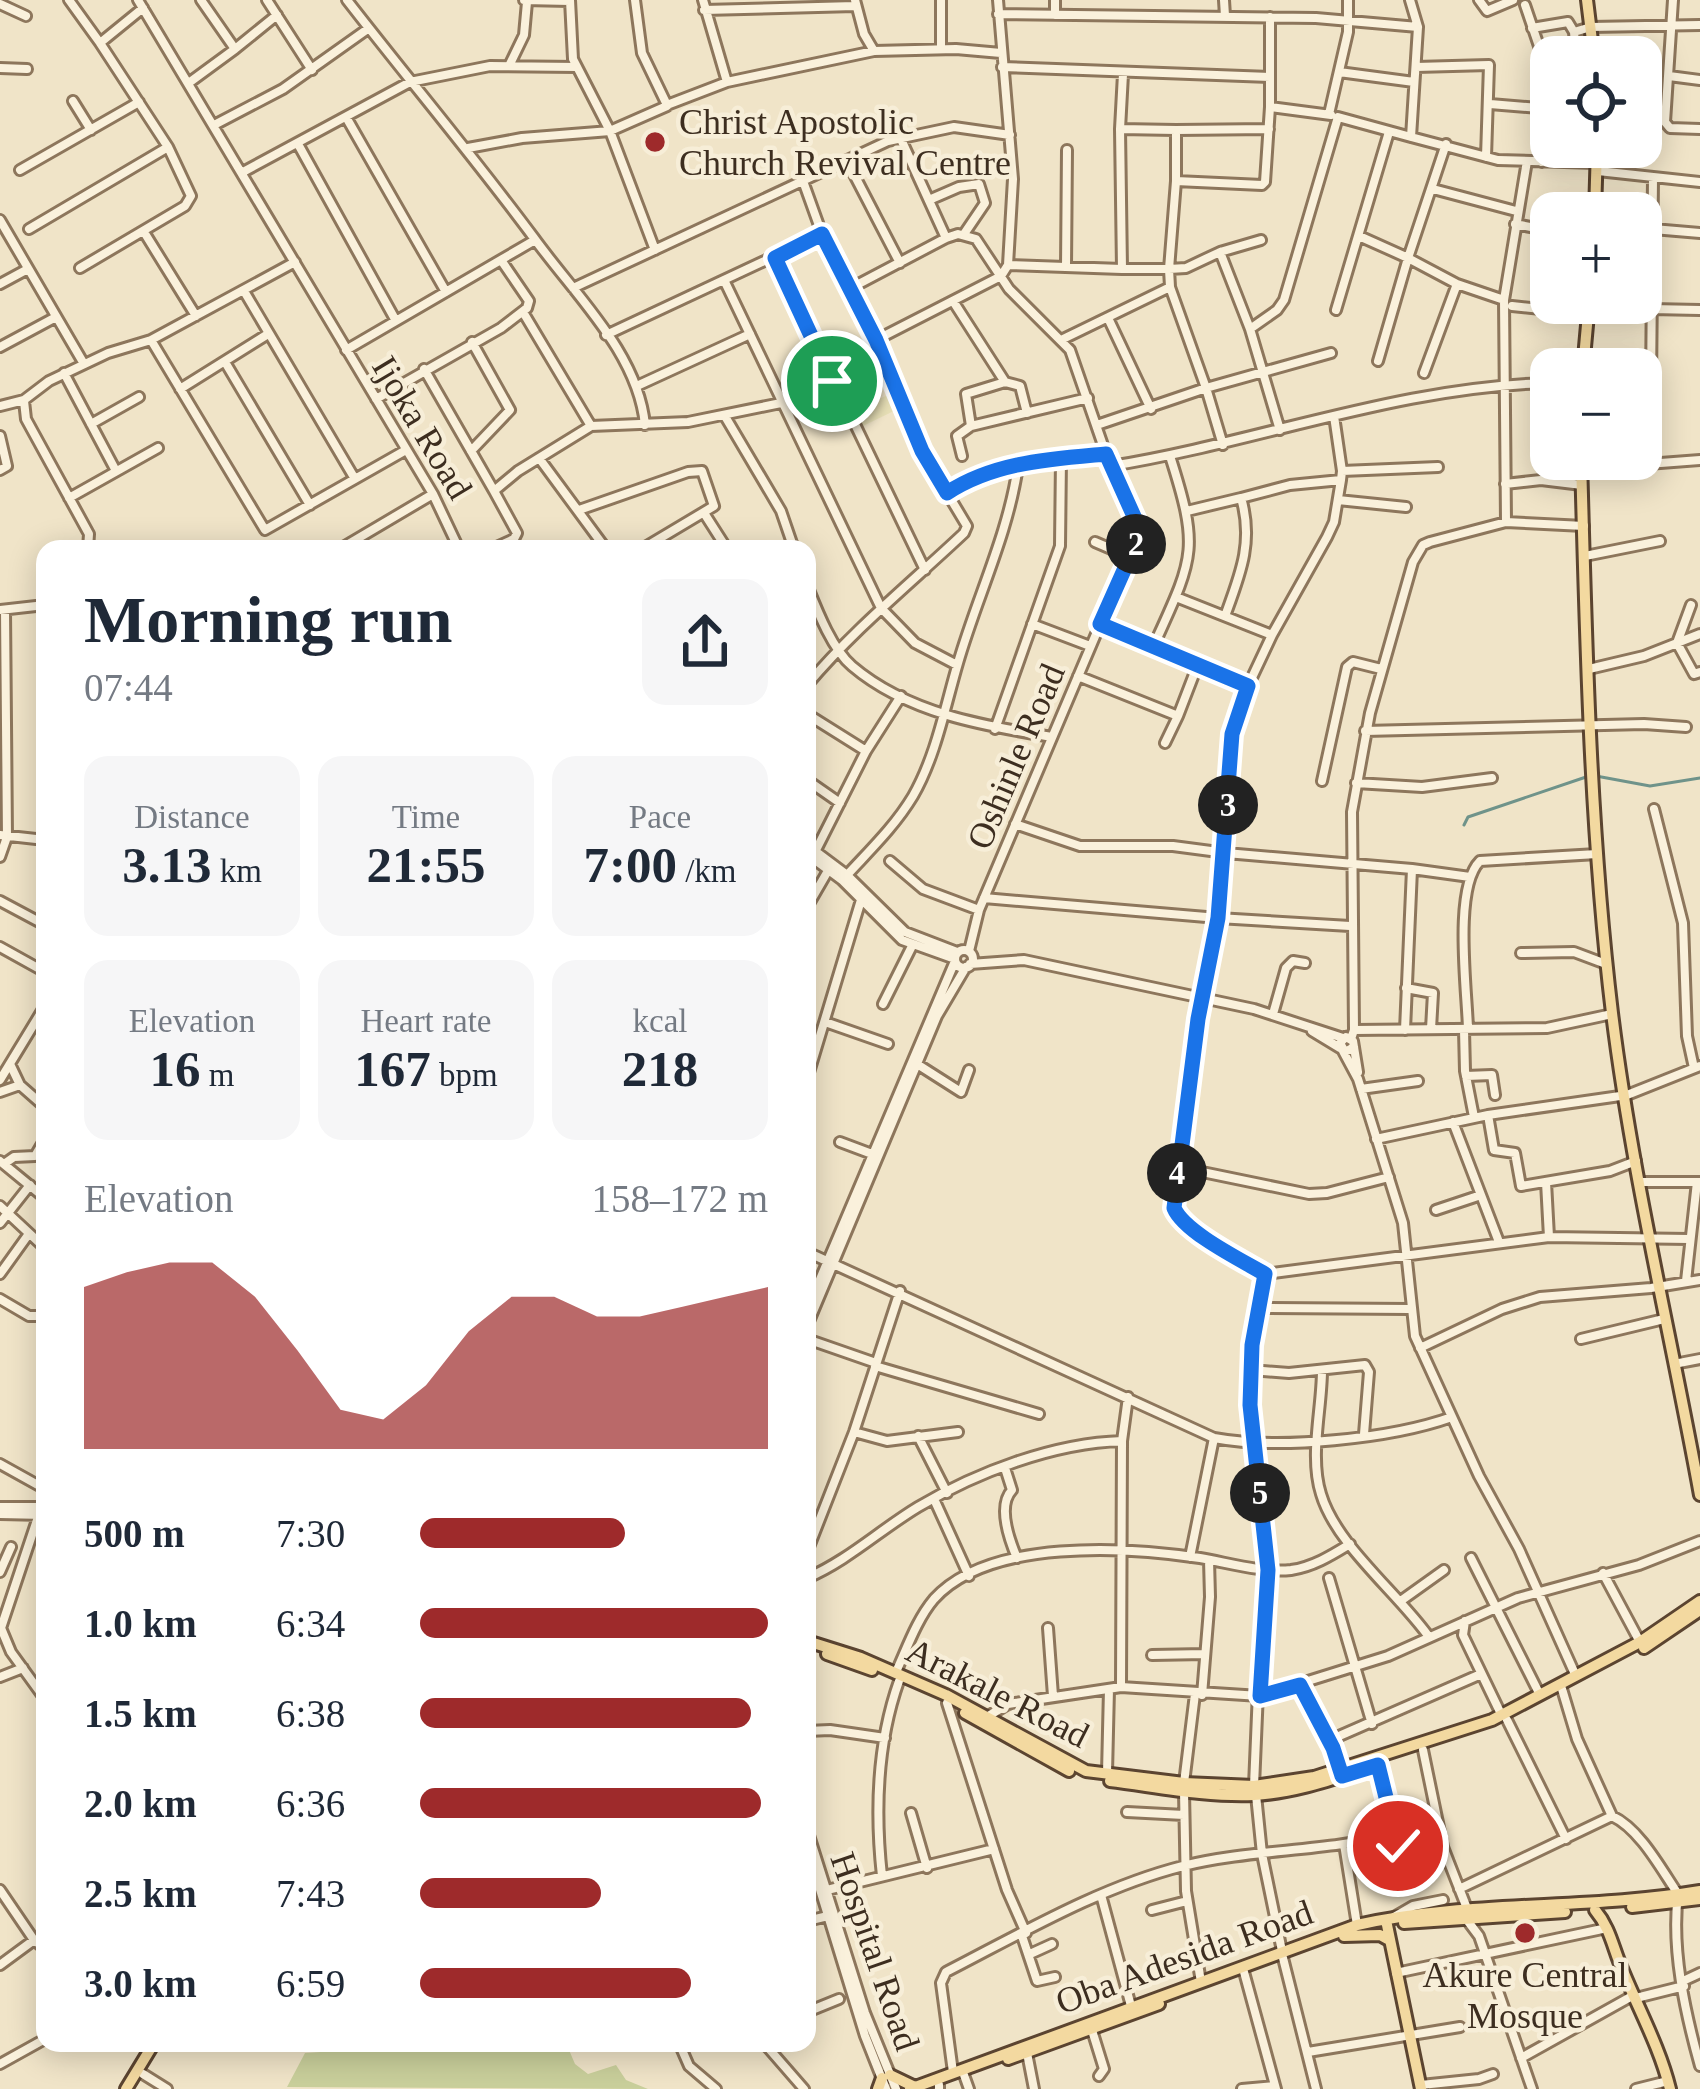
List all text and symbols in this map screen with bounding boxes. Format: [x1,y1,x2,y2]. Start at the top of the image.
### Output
map controls [1530,36,1662,480]
button: locate [1530,36,1662,168]
place label: Christ Apostolic Church Revival Centre [679,102,1011,183]
marker: Christ Apostolic Church Revival Centre [642,129,668,155]
button: + [1530,192,1662,324]
pin [781,330,883,432]
icon: arrive [799,348,865,414]
button: − [1530,348,1662,480]
street label: Ijoka Road [364,349,480,506]
pin: 2 [1106,514,1166,574]
text: 2 [1128,526,1144,562]
button: share [642,579,768,705]
text: Morning run [84,583,453,656]
street label: Oshinle Road [959,658,1073,855]
text: 07:44 [84,666,173,709]
pin: 3 [1198,775,1258,835]
text: 3 [1220,787,1236,823]
text: Distance [134,799,250,835]
text: Time [392,799,460,835]
text: Pace [629,799,691,835]
text: 3.13 [122,837,211,893]
text: 21:55 [367,837,485,893]
text: 7:00 [583,837,677,893]
text: km [211,853,262,889]
text: /km [677,853,737,889]
text: Elevation [129,1003,255,1039]
text: Heart rate [361,1003,492,1039]
text: kcal [633,1003,687,1039]
text: 16 [150,1041,201,1097]
text: 167 [354,1041,431,1097]
text: 218 [622,1041,698,1097]
text: m [201,1057,234,1093]
text: bpm [431,1057,498,1093]
pin: 4 [1147,1143,1207,1203]
text: 4 [1169,1155,1185,1191]
text: Elevation [84,1177,233,1220]
text: 158–172 m [591,1177,768,1220]
pin: 5 [1230,1463,1290,1523]
text: 5 [1252,1475,1268,1511]
text: 500 m [84,1512,185,1555]
text: 7:30 [276,1512,345,1555]
text: 1.0 km [84,1602,197,1645]
text: 6:34 [276,1602,345,1645]
street label: Arakale Road [900,1630,1095,1756]
text: 1.5 km [84,1692,197,1735]
text: 6:38 [276,1692,345,1735]
text: 2.0 km [84,1782,197,1825]
text: 6:36 [276,1782,345,1825]
pin [1347,1795,1449,1897]
icon: check [1365,1813,1431,1879]
street label: Hospital Road [822,1847,928,2056]
text: 2.5 km [84,1872,197,1915]
text: 7:43 [276,1872,345,1915]
street label: Oba Adesida Road [1051,1892,1318,2022]
marker: Akure Central Mosque [1512,1920,1538,1946]
place label: Akure Central Mosque [1423,1955,1627,2036]
text: 3.0 km [84,1962,197,2005]
text: 6:59 [276,1962,345,2005]

